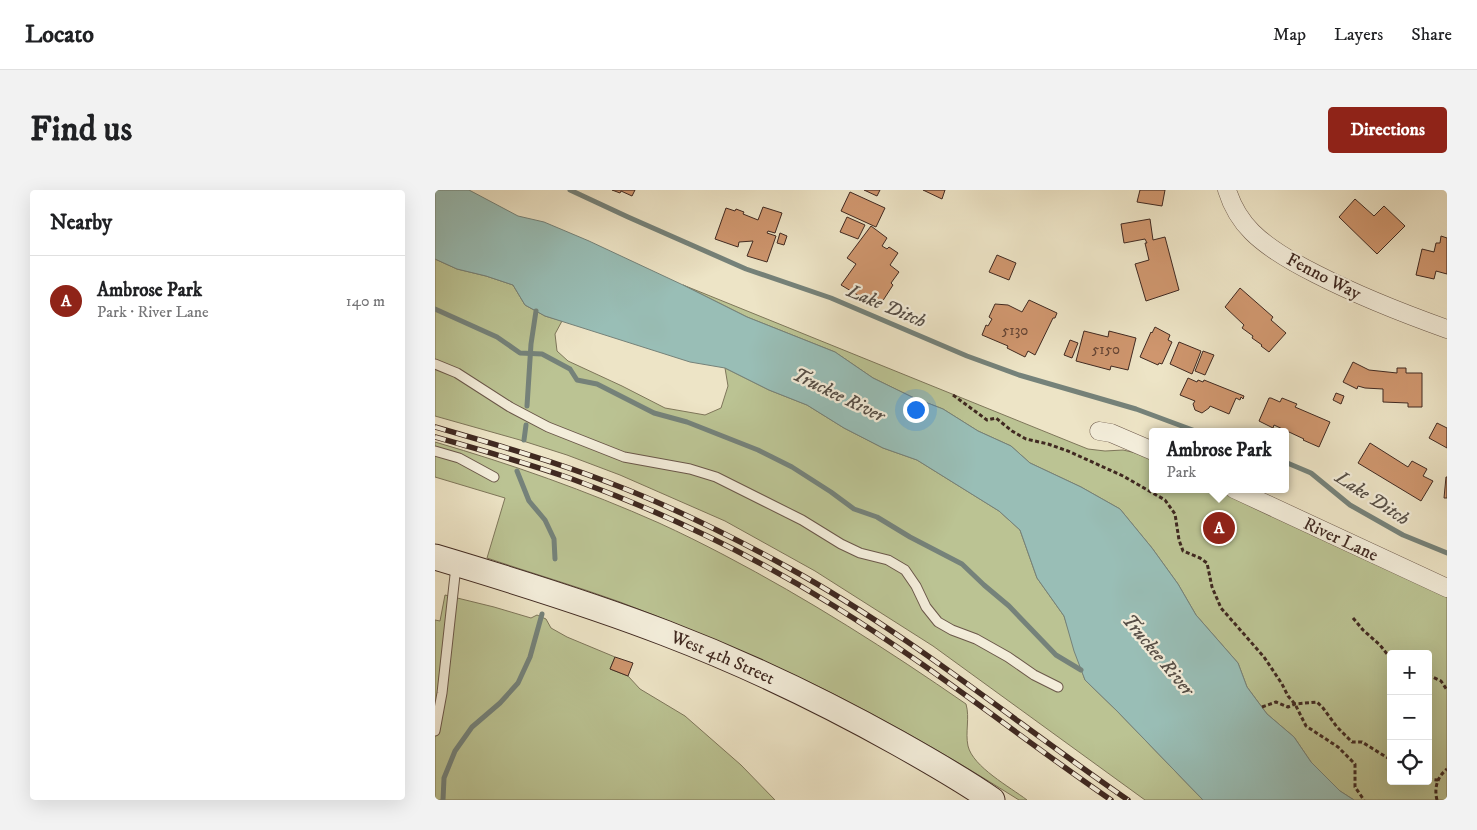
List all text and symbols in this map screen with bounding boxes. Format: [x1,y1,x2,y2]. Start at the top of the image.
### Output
text: Locato [25,20,94,50]
text: Map [1273,24,1306,46]
text: Layers [1334,24,1383,46]
text: Share [1411,24,1452,46]
button: Directions [1328,107,1447,153]
text: Find us [30,108,132,152]
text: Nearby [50,210,112,236]
street label: Fenno Way [1283,249,1365,305]
text: Ambrose Park [97,279,202,302]
water label: Lake Ditch [843,279,930,333]
text: A [61,291,71,311]
text: 140 m [346,291,385,311]
text: Park · River Lane [97,302,209,322]
house number: 5130 [1002,321,1028,340]
house number: 5150 [1092,340,1120,359]
water label: Truckee River [789,363,890,429]
your location [903,397,929,423]
popup [1149,428,1289,493]
text: Ambrose Park [1166,439,1272,462]
text: Park [1166,462,1196,482]
water label: Lake Ditch [1330,465,1414,531]
pin: A [1203,509,1235,547]
street label: River Lane [1300,513,1381,567]
water label: Truckee River [1117,609,1200,702]
street label: West 4th Street [667,626,778,690]
map controls [1387,650,1432,785]
button: + [1387,650,1432,695]
button: − [1387,695,1432,740]
button: locate [1387,740,1432,785]

